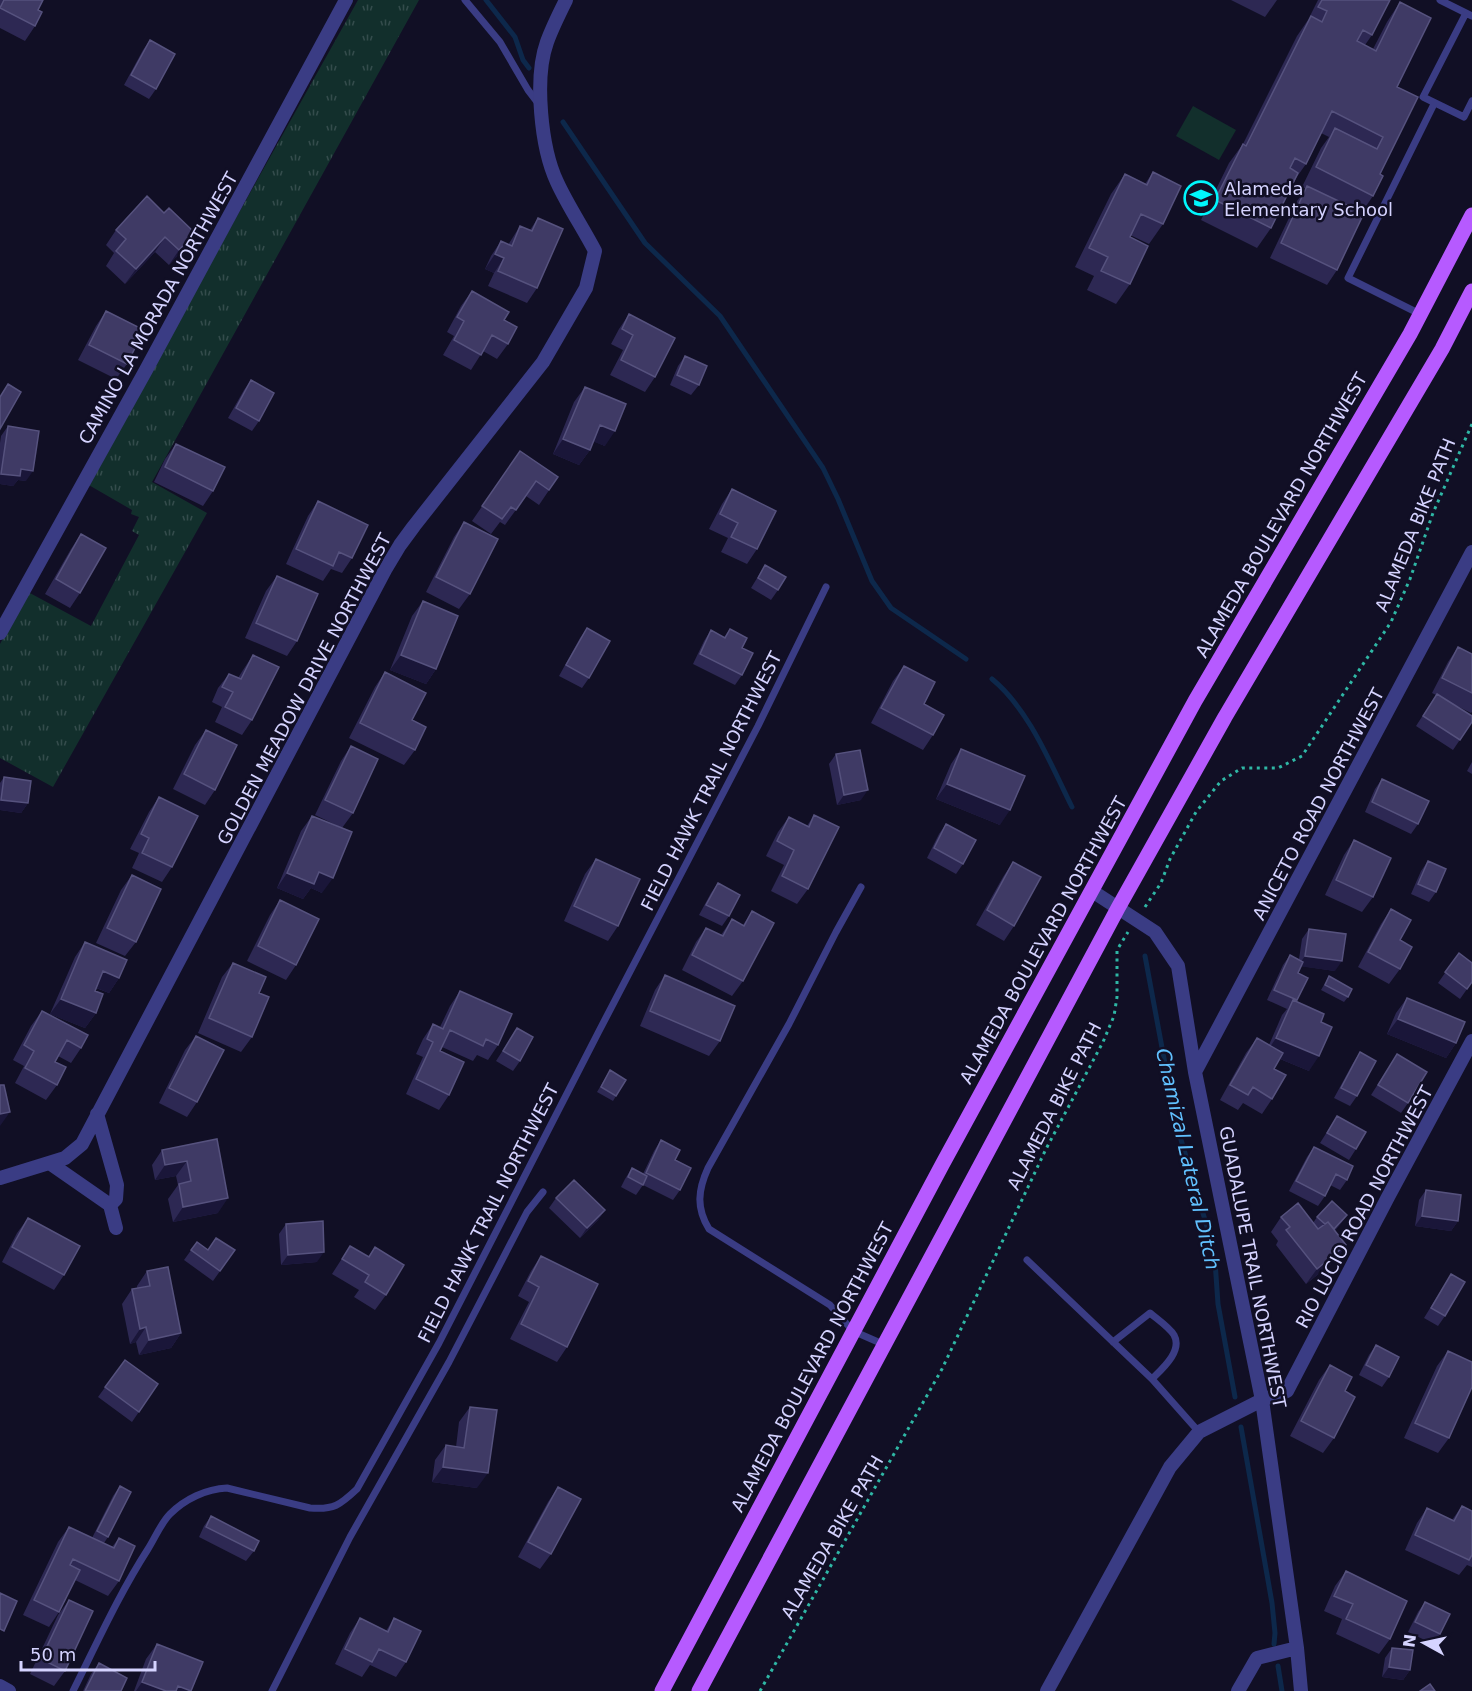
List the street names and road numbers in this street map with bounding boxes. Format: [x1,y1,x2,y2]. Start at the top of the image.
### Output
street label: CAMINO LA MORADA NORTHWEST [74,167,242,448]
street label: ALAMEDA BOULEVARD NORTHWEST [1191,368,1372,661]
street label: ALAMEDA BIKE PATH [1371,435,1459,615]
street label: GOLDEN MEADOW DRIVE NORTHWEST [213,529,396,848]
street label: FIELD HAWK TRAIL NORTHWEST [636,647,786,914]
street label: ANICETO ROAD NORTHWEST [1248,684,1389,923]
street label: ALAMEDA BOULEVARD NORTHWEST [955,792,1131,1087]
street label: ALAMEDA BIKE PATH [1003,1019,1105,1193]
street label: FIELD HAWK TRAIL NORTHWEST [413,1079,563,1346]
street label: RIO LUCIO ROAD NORTHWEST [1291,1082,1437,1332]
street label: GUADALUPE TRAIL NORTHWEST [1215,1124,1291,1411]
street label: ALAMEDA BOULEVARD NORTHWEST [726,1218,898,1515]
street label: ALAMEDA BIKE PATH [777,1452,887,1622]

